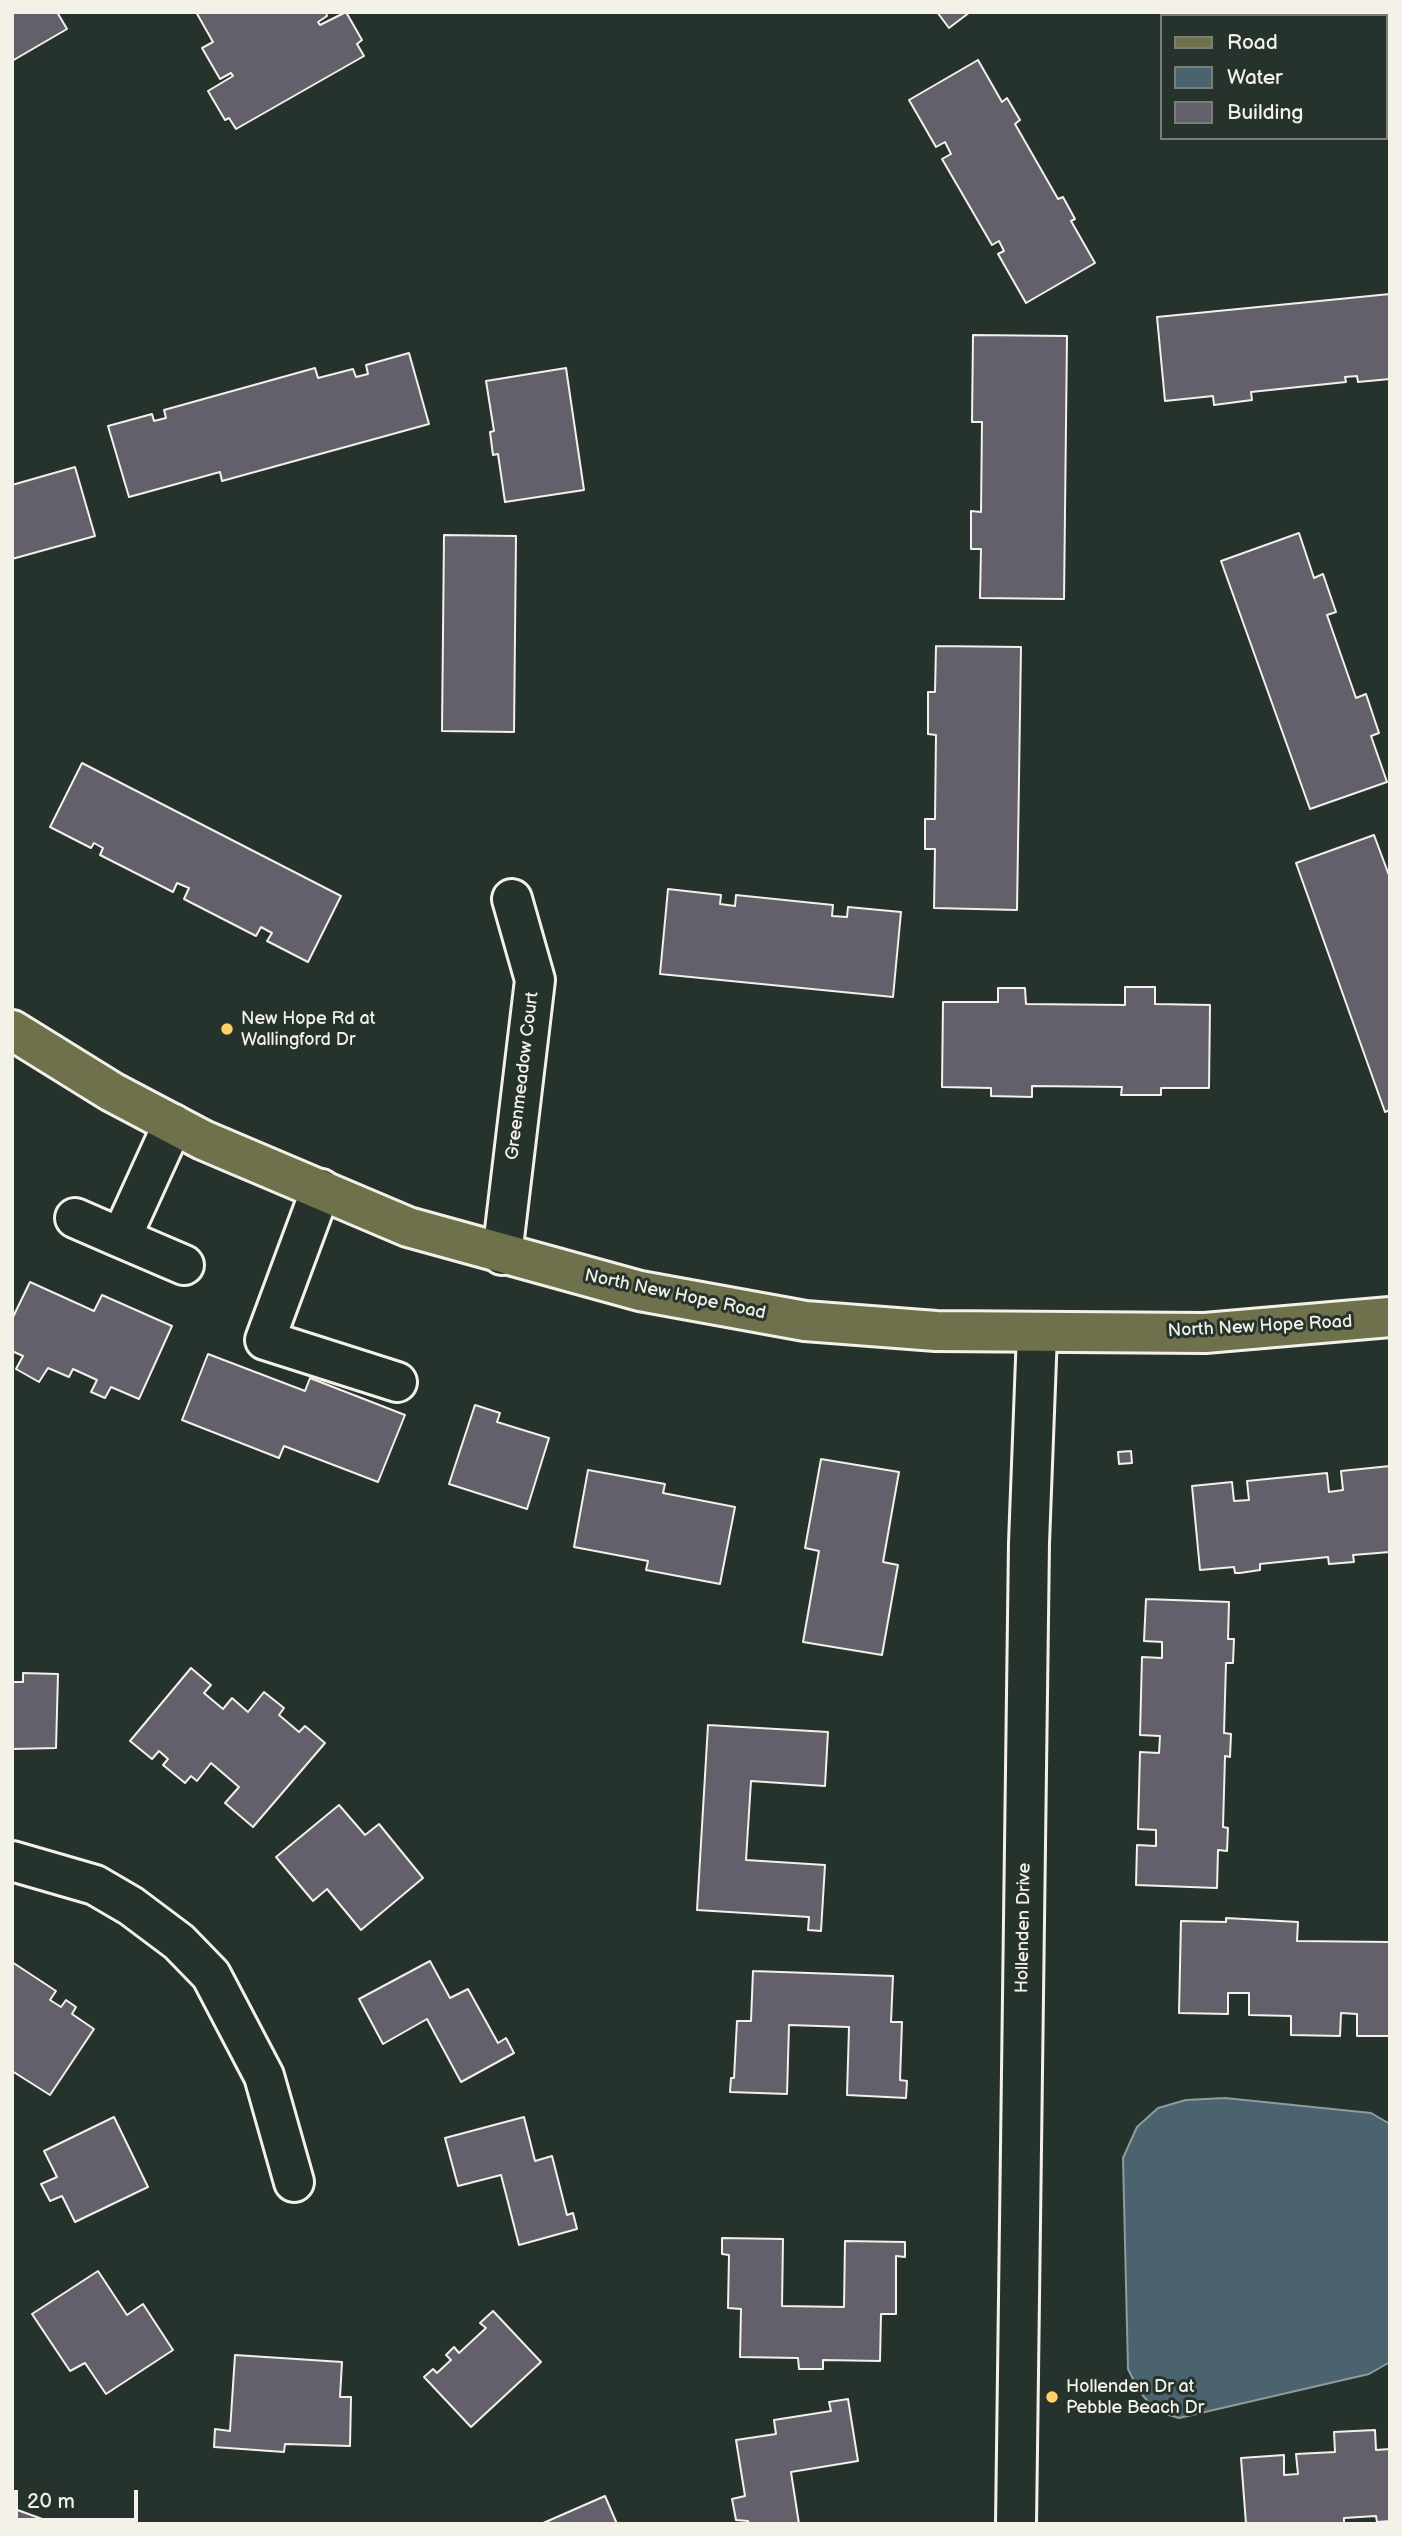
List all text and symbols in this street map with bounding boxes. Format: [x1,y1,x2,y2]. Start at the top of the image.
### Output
legend [1160,14,1388,140]
text: Road [1227,30,1278,55]
text: Water [1227,65,1283,90]
text: Building [1227,100,1303,125]
street label: Greenmeadow Court [502,991,544,1161]
place label: New Hope Rd at Wallingford Dr [241,1008,375,1050]
marker: New Hope Rd at Wallingford Dr [219,1021,235,1037]
street label: North New Hope Road [582,1265,768,1325]
street label: North New Hope Road [1167,1311,1353,1343]
street label: Hollenden Drive [1012,1863,1036,1993]
place label: Hollenden Dr at Pebble Beach Dr [1066,2376,1204,2418]
marker: Hollenden Dr at Pebble Beach Dr [1044,2389,1060,2405]
scale bar [18,2476,142,2520]
text: 20 m [27,2489,75,2514]

